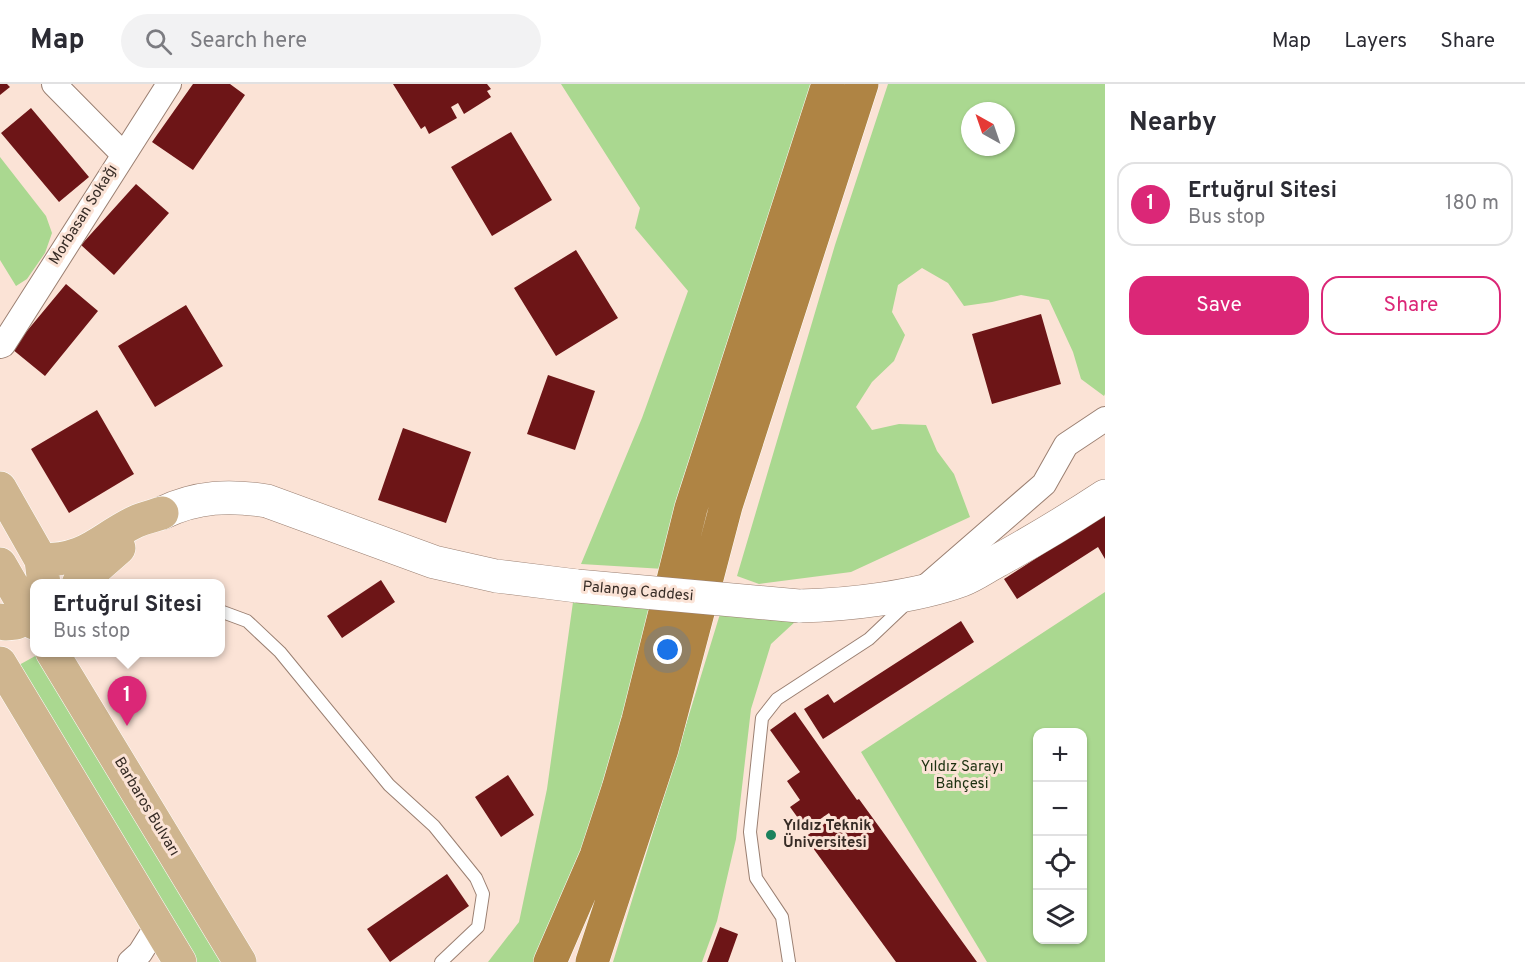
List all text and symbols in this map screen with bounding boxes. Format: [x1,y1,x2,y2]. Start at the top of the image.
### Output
search box [121,14,541,68]
text: Map [30,23,85,59]
icon: search [142,25,175,58]
text: Search here [190,28,307,55]
text: Map [1272,28,1311,55]
text: Layers [1344,28,1407,55]
text: Share [1440,28,1495,55]
north arrow [961,102,1015,156]
text: Nearby [1129,107,1217,140]
street label: Morbasan Sokağı [46,161,122,269]
text: Ertuğrul Sitesi [1188,178,1337,205]
text: 1 [1147,191,1155,217]
text: 180 m [1445,191,1499,217]
text: Bus stop [1188,205,1265,231]
button: Save [1129,276,1309,335]
button: Share [1321,276,1501,335]
street label: Palanga Caddesi [582,578,694,606]
popup [30,579,225,657]
text: Ertuğrul Sitesi [53,592,202,619]
text: Bus stop [53,619,130,645]
your location [653,635,682,664]
pin: 1 [108,676,146,726]
map controls [1033,728,1087,944]
button: + [1033,728,1087,782]
street label: Barbaros Bulvarı [109,754,183,860]
park label: Yıldız Sarayı Bahçesi [921,758,1003,794]
button: − [1033,782,1087,836]
place label: Yıldız Teknik Üniversitesi [783,817,872,853]
marker: Yıldız Teknik Üniversitesi [764,828,778,842]
button: locate [1033,836,1087,890]
button: layers [1033,890,1087,944]

